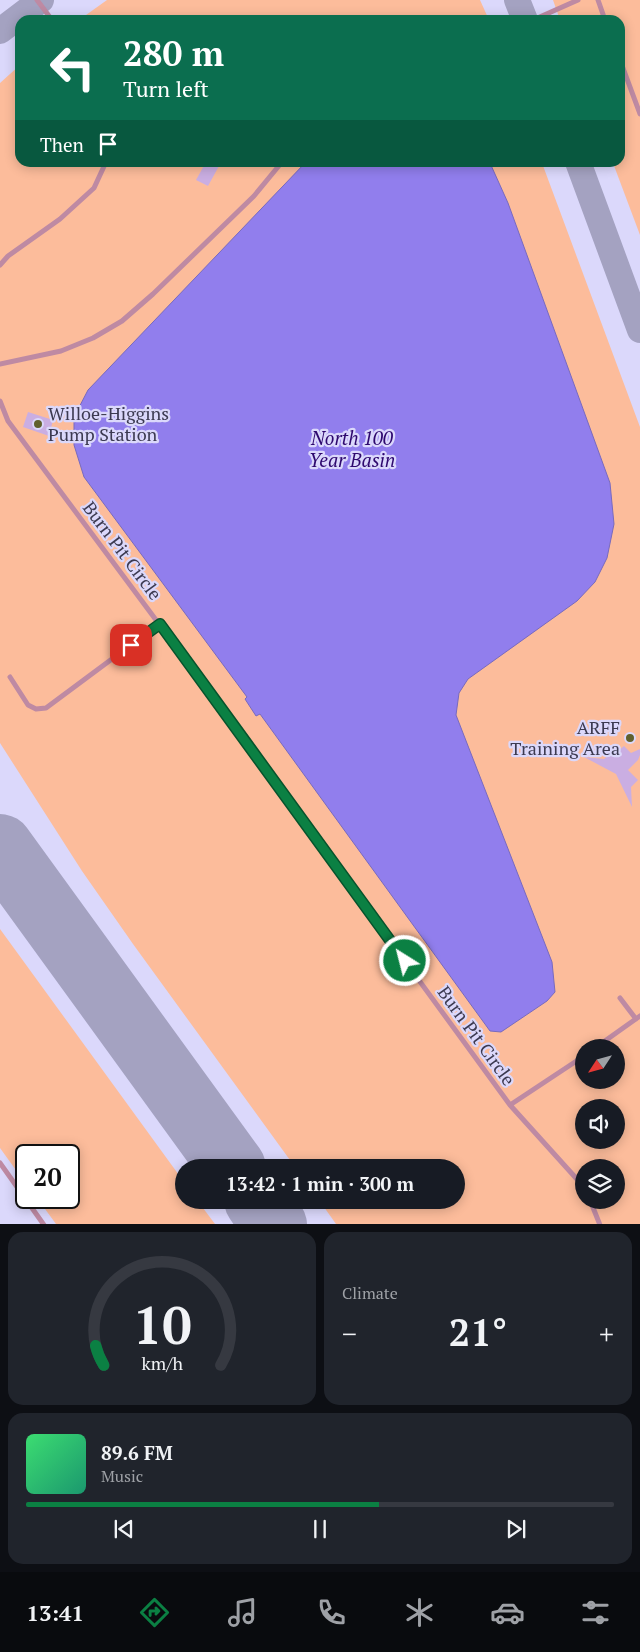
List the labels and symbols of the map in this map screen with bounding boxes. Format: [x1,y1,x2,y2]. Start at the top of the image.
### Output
place label: Willoe-Higgins Pump Station [48,401,169,446]
marker: Willoe-Higgins Pump Station [32,418,44,430]
water label: North 100 Year Basin [309,425,395,472]
street label: Burn Pit Circle [78,496,168,604]
pin [110,624,152,666]
place label: ARFF Training Area [510,715,620,760]
marker: ARFF Training Area [624,732,636,744]
position arrow [378,934,430,986]
street label: Burn Pit Circle [433,981,521,1090]
north arrow [575,1039,625,1089]
speed limit sign: 20 [15,1144,80,1209]

